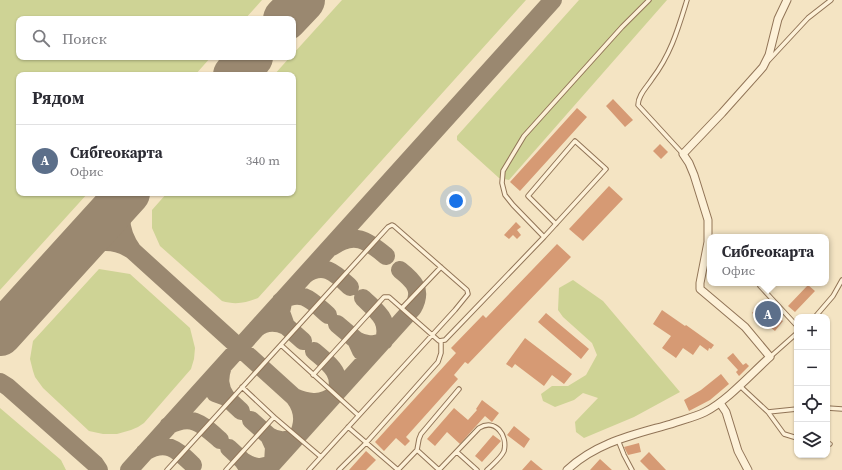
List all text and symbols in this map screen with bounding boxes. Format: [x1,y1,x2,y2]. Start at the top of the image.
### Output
search box [16,16,296,60]
icon: search [30,27,52,49]
text: Поиск [62,28,107,49]
text: Рядом [32,86,84,110]
text: Сибгеокарта [70,142,163,163]
text: A [41,152,49,169]
text: 340 m [246,152,280,169]
text: Офис [70,163,103,180]
your location [446,191,466,211]
popup [707,234,829,286]
text: Сибгеокарта [722,241,814,262]
text: Офис [722,262,755,279]
pin: A [755,299,781,329]
map controls [794,314,830,458]
button: + [794,314,830,350]
button: − [794,350,830,386]
button: locate [794,386,830,422]
button: layers [794,422,830,458]

